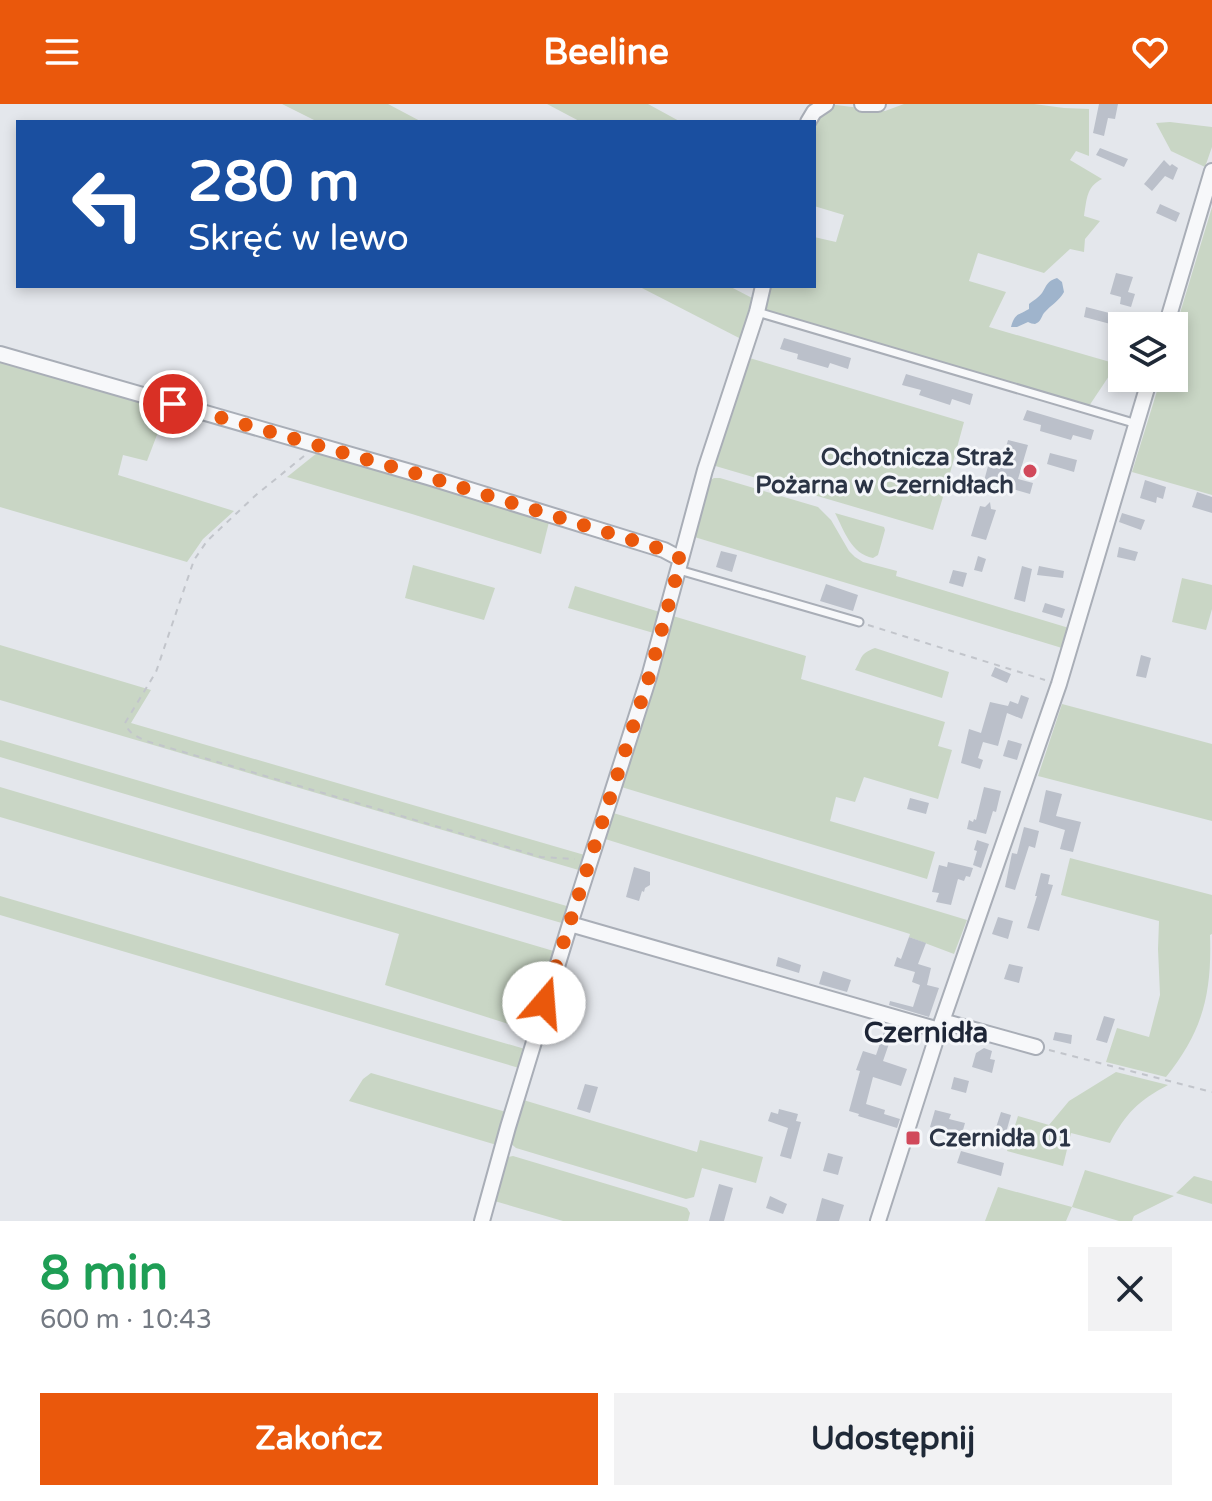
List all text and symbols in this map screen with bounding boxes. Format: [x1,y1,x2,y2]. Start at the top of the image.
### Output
icon: menu [40,30,84,74]
icon: heart [1128,30,1172,74]
text: Beeline [543,31,669,74]
text: 280 m [188,149,359,216]
icon: left [56,152,160,256]
text: Skręć w lewo [188,217,409,260]
map controls [1108,312,1188,392]
button: layers [1108,312,1188,392]
pin [139,370,207,438]
icon: arrive [151,382,195,426]
place label: Ochotnicza Straż Pożarna w Czernidłach [755,443,1014,500]
marker: Ochotnicza Straż Pożarna w Czernidłach [1021,462,1039,480]
position arrow [502,961,586,1045]
district label: Czernidła [864,1016,988,1050]
place label: Czernidła 01 [929,1124,1072,1153]
marker: Czernidła 01 [904,1129,922,1147]
text: 8 min [40,1245,168,1303]
button: close [1088,1247,1172,1331]
text: 600 m · 10:43 [40,1304,212,1335]
button: Zakończ [40,1393,598,1485]
button: Udostępnij [614,1393,1172,1485]

